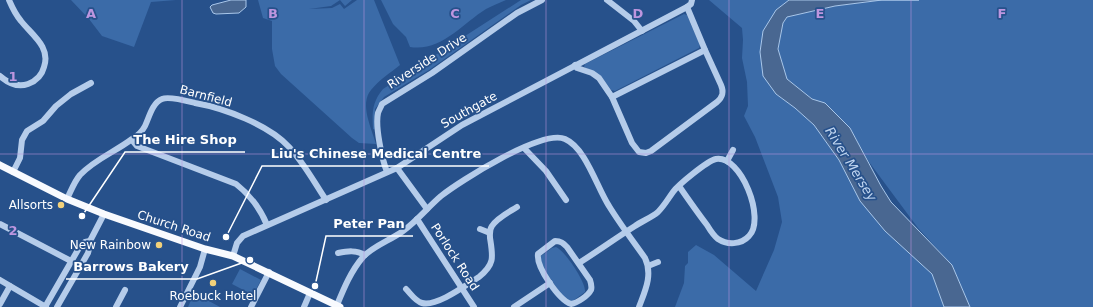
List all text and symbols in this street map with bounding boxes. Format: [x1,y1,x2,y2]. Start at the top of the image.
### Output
text: A [86,6,96,21]
text: B [268,6,278,21]
text: C [450,6,460,21]
text: D [633,6,644,21]
text: E [816,6,824,21]
text: F [998,6,1006,21]
street label: Riverside Drive [385,30,469,92]
text: 1 [8,69,18,84]
street label: Barnfield [178,82,234,110]
street label: Southgate [439,89,499,131]
water label: River Mersey [822,124,880,204]
callout: The Hire Shop [125,127,245,152]
text: The Hire Shop [133,132,237,147]
callout: Liu's Chinese Medical Centre [262,141,489,166]
text: Liu's Chinese Medical Centre [271,146,482,161]
place label: Allsorts [9,198,53,212]
marker: Allsorts [56,200,66,210]
street label: Church Road [136,208,212,244]
callout: Peter Pan [326,211,413,236]
text: Peter Pan [333,216,405,231]
street label: Porlock Road [428,221,482,293]
text: 2 [8,223,18,238]
place label: New Rainbow [70,238,151,252]
marker: New Rainbow [154,240,164,250]
callout: Barrows Bakery [66,254,197,279]
text: Barrows Bakery [73,259,189,274]
marker: Roebuck Hotel [208,278,218,288]
place label: Roebuck Hotel [170,289,256,303]

